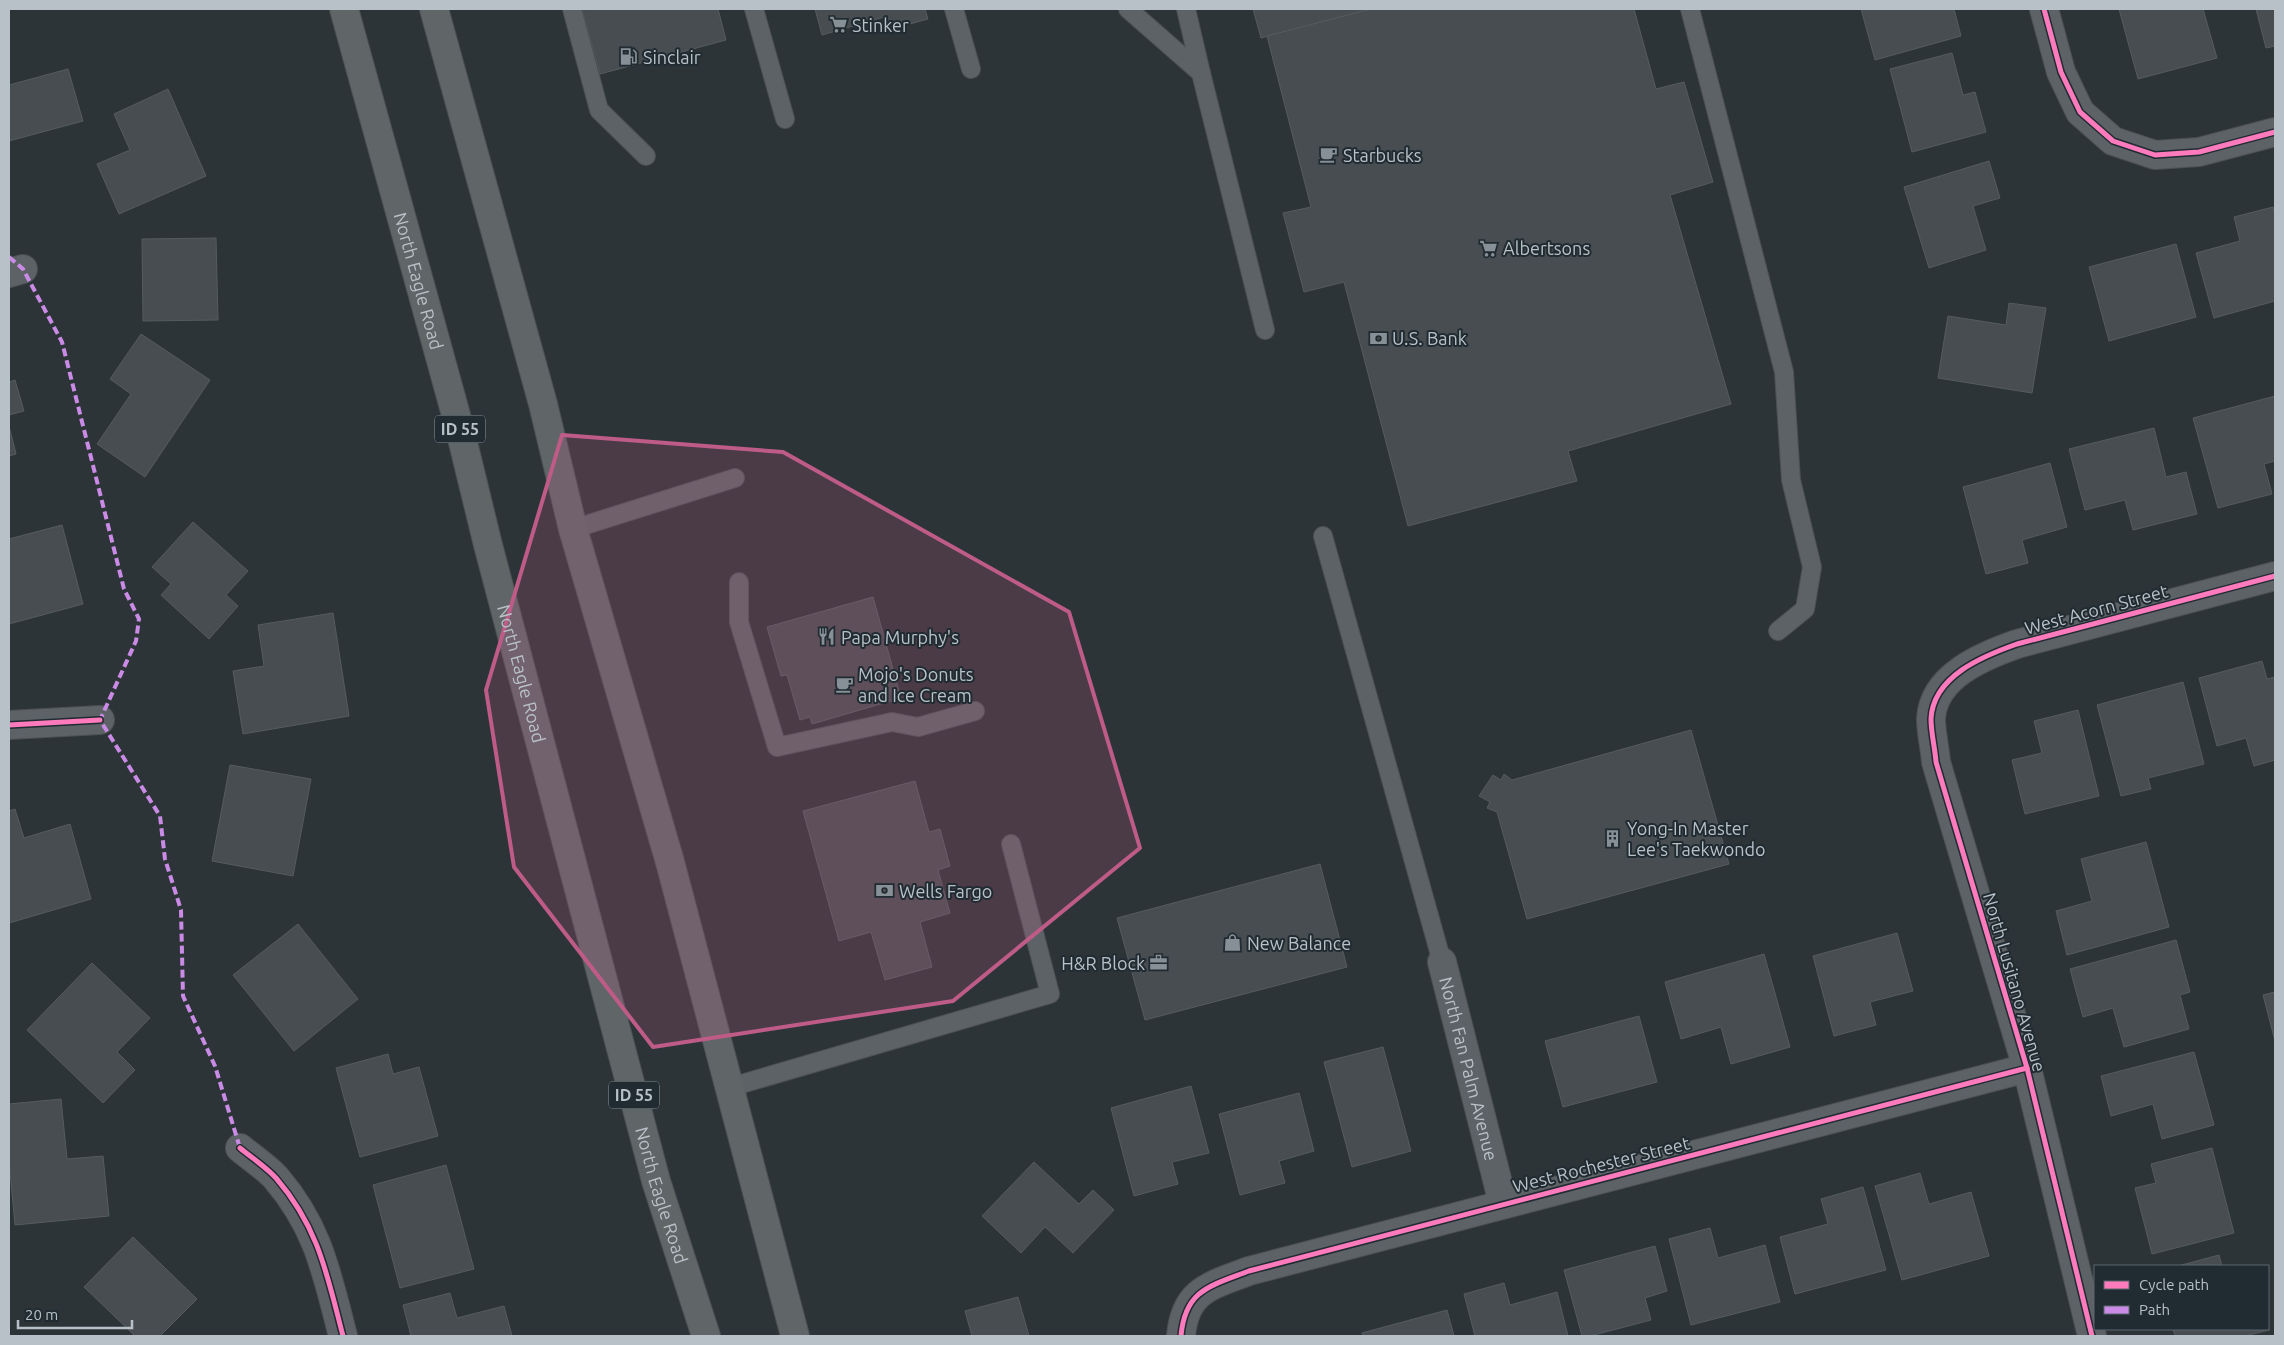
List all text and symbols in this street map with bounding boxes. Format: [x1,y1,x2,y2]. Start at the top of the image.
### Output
supermarket icon: Stinker [828,15,848,35]
place label: Stinker [852,15,909,35]
fuel station icon: Sinclair [619,47,639,67]
place label: Sinclair [643,47,701,67]
cafe icon: Starbucks [1319,145,1339,165]
place label: Starbucks [1343,145,1422,165]
street label: North Eagle Road [390,210,447,352]
supermarket icon: Albertsons [1479,238,1499,258]
place label: Albertsons [1503,238,1590,258]
bank icon: U.S. Bank [1368,328,1388,348]
place label: U.S. Bank [1392,328,1467,348]
road number: ID 55 [435,416,485,442]
street label: West Acorn Street [2022,580,2170,638]
street label: North Eagle Road [494,602,550,745]
restaurant icon: Papa Murphy's [817,627,837,647]
place label: Papa Murphy's [841,627,959,647]
place label: Mojo's Donuts and Ice Cream [858,664,974,705]
cafe icon: Mojo's Donuts and Ice Cream [834,674,854,694]
place label: Yong-In Master Lee's Taekwondo [1627,818,1766,859]
building icon: Yong-In Master Lee's Taekwondo [1603,828,1623,848]
bank icon: Wells Fargo [875,881,895,901]
place label: Wells Fargo [899,881,992,901]
street label: North Lusitano Avenue [1980,890,2050,1074]
shop icon: New Balance [1223,933,1243,953]
place label: New Balance [1247,933,1351,953]
place label: H&R Block [1061,953,1145,973]
office icon: H&R Block [1149,953,1169,973]
street label: North Fan Palm Avenue [1436,975,1502,1163]
road number: ID 55 [609,1082,659,1108]
street label: North Eagle Road [632,1125,692,1266]
street label: West Rochester Street [1510,1132,1692,1196]
legend [2094,1265,2269,1330]
text: Cycle path [2139,1276,2209,1293]
scale bar [18,1298,131,1330]
text: Path [2139,1301,2170,1318]
text: 20 m [25,1306,58,1323]

